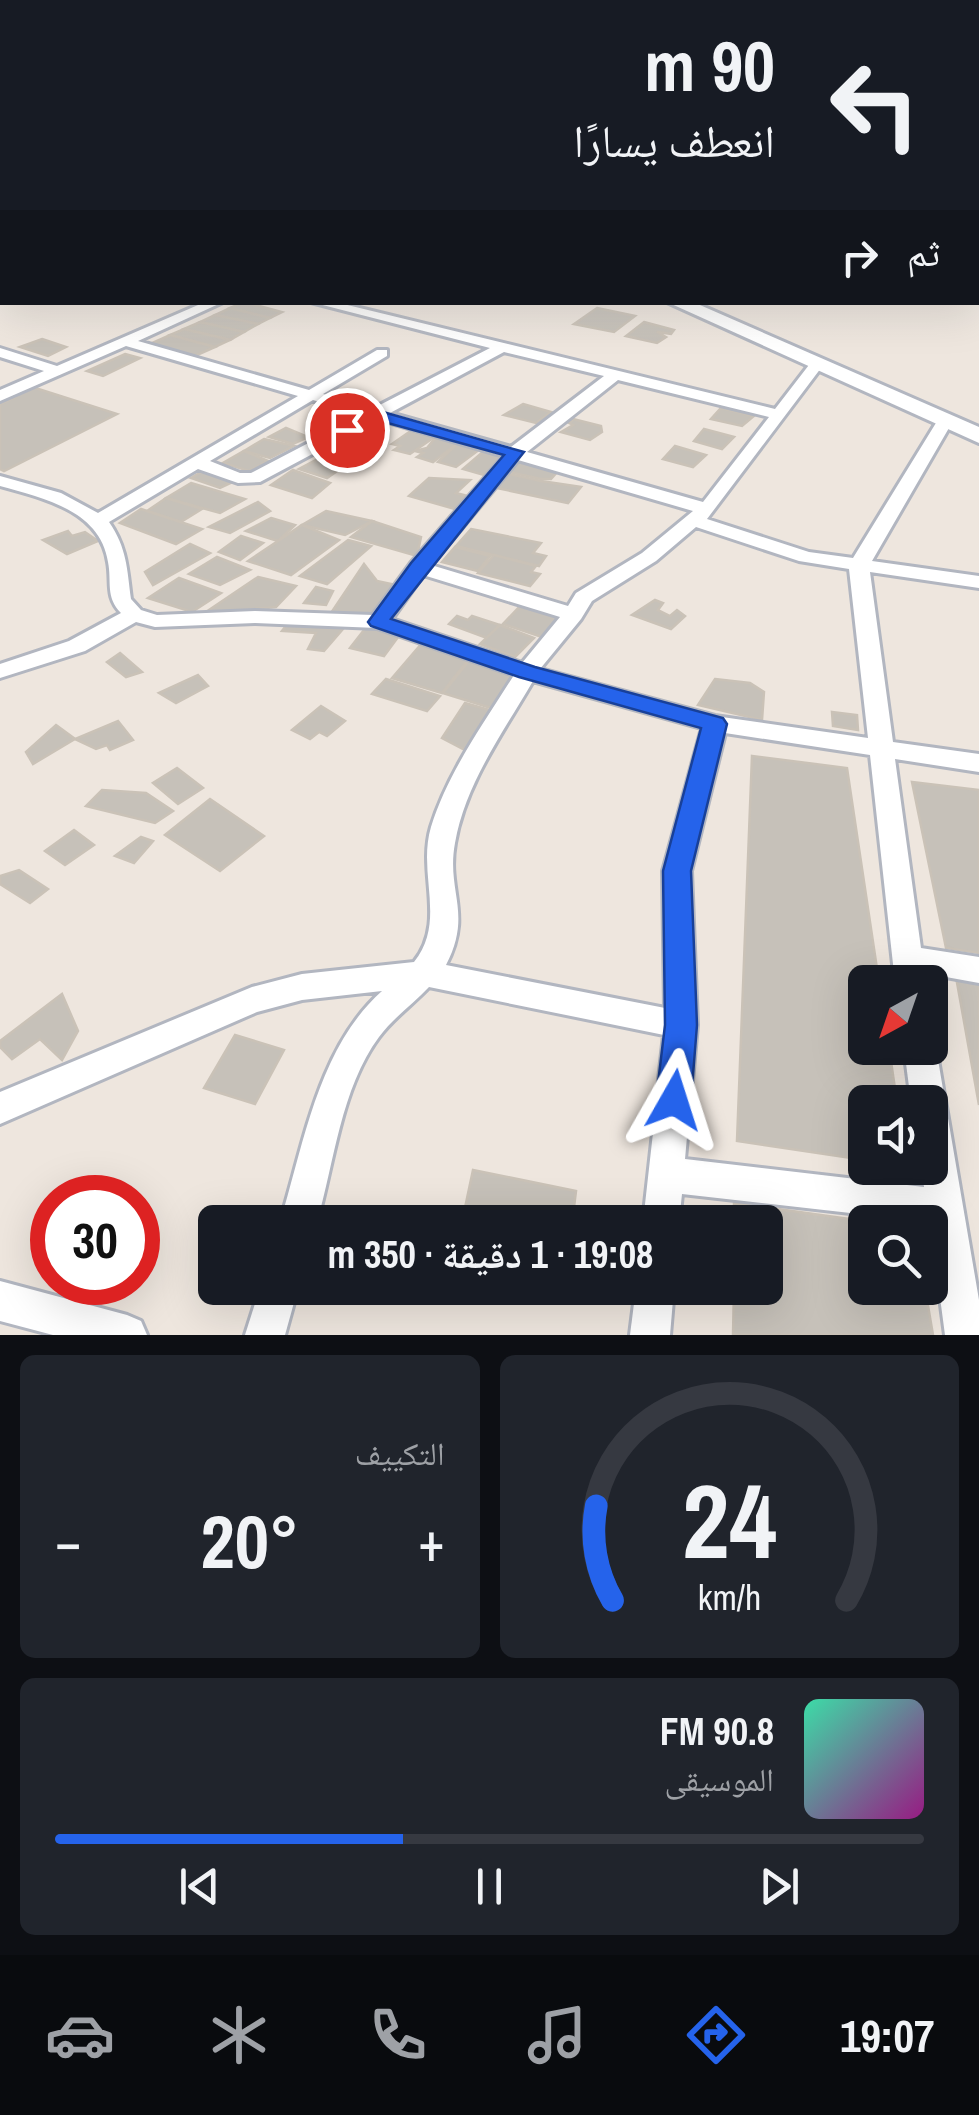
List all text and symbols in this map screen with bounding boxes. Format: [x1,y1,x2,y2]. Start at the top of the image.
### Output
text: 90 m [644,19,775,113]
icon: left [810,40,940,170]
text: انعطف يسارًا [573,110,775,171]
text: ثم [907,227,940,278]
icon: right [832,230,887,285]
pin [305,388,390,473]
icon: arrive [320,403,375,458]
north arrow [848,965,948,1065]
map controls [848,965,948,1305]
position arrow [622,1048,726,1152]
button: sound [848,1085,948,1185]
speed limit sign: 30 [30,1175,160,1305]
button: search [848,1205,948,1305]
text: 19:08 · 1 دقيقة · 350 m [328,1229,653,1280]
text: التكييف [355,1432,445,1475]
text: 24 [682,1450,777,1590]
text: 20° [201,1490,299,1591]
text: − [55,1504,81,1578]
text: + [418,1504,445,1578]
text: km/h [697,1573,761,1621]
text: 90.8 FM [660,1706,774,1757]
text: الموسيقى [664,1758,774,1801]
icon: previous [172,1859,227,1914]
icon: pause [462,1859,517,1914]
icon: next [752,1859,807,1914]
icon: car [45,2000,115,2070]
icon: climate [204,2000,274,2070]
icon: phone [363,2000,433,2070]
icon: music [522,2000,592,2070]
icon: directions [681,2000,751,2070]
text: 19:07 [840,2005,934,2066]

